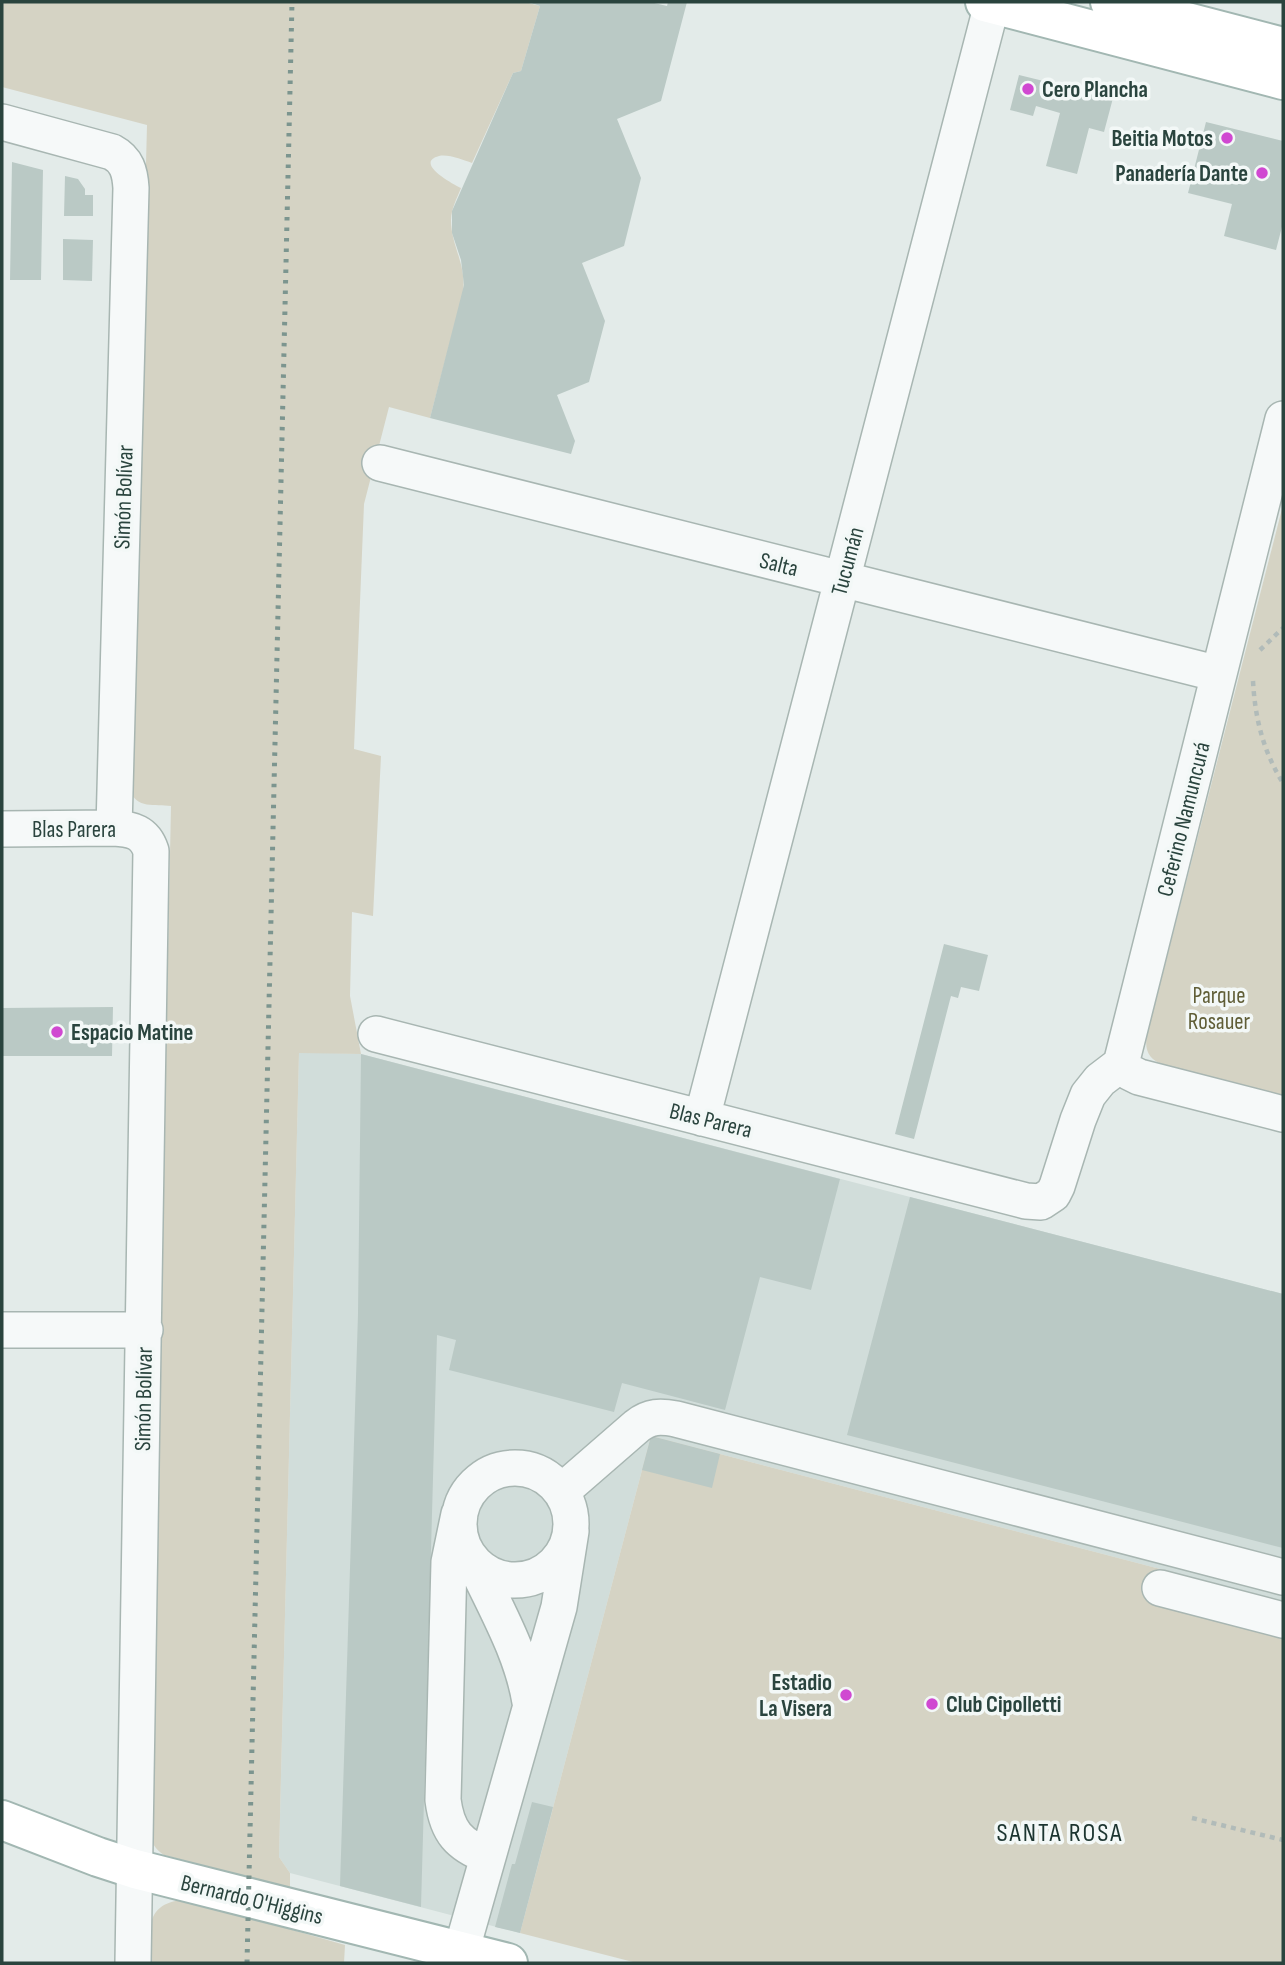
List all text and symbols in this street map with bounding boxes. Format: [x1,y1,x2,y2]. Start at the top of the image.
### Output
place label: Cero Plancha [1042,76,1148,104]
marker: Cero Plancha [1020,81,1036,97]
place label: Beitia Motos [1111,125,1213,153]
marker: Beitia Motos [1219,130,1235,146]
place label: Panadería Dante [1115,160,1248,188]
marker: Panadería Dante [1254,165,1270,181]
street label: Simón Bolívar [108,444,140,550]
street label: Tucumán [825,524,870,598]
street label: Salta [757,547,801,583]
street label: Ceferino Namuncurá [1151,739,1217,899]
street label: Blas Parera [32,816,116,844]
park label: Parque Rosauer [1188,982,1251,1036]
place label: Espacio Matine [71,1019,193,1047]
marker: Espacio Matine [49,1024,65,1040]
street label: Blas Parera [667,1097,755,1145]
street label: Simón Bolívar [129,1346,159,1451]
place label: Estadio La Visera [759,1669,832,1723]
marker: Estadio La Visera [838,1687,854,1703]
place label: Club Cipolletti [946,1691,1062,1719]
marker: Club Cipolletti [924,1696,940,1712]
district label: SANTA ROSA [996,1818,1124,1849]
street label: Bernardo O'Higgins [178,1869,326,1931]

